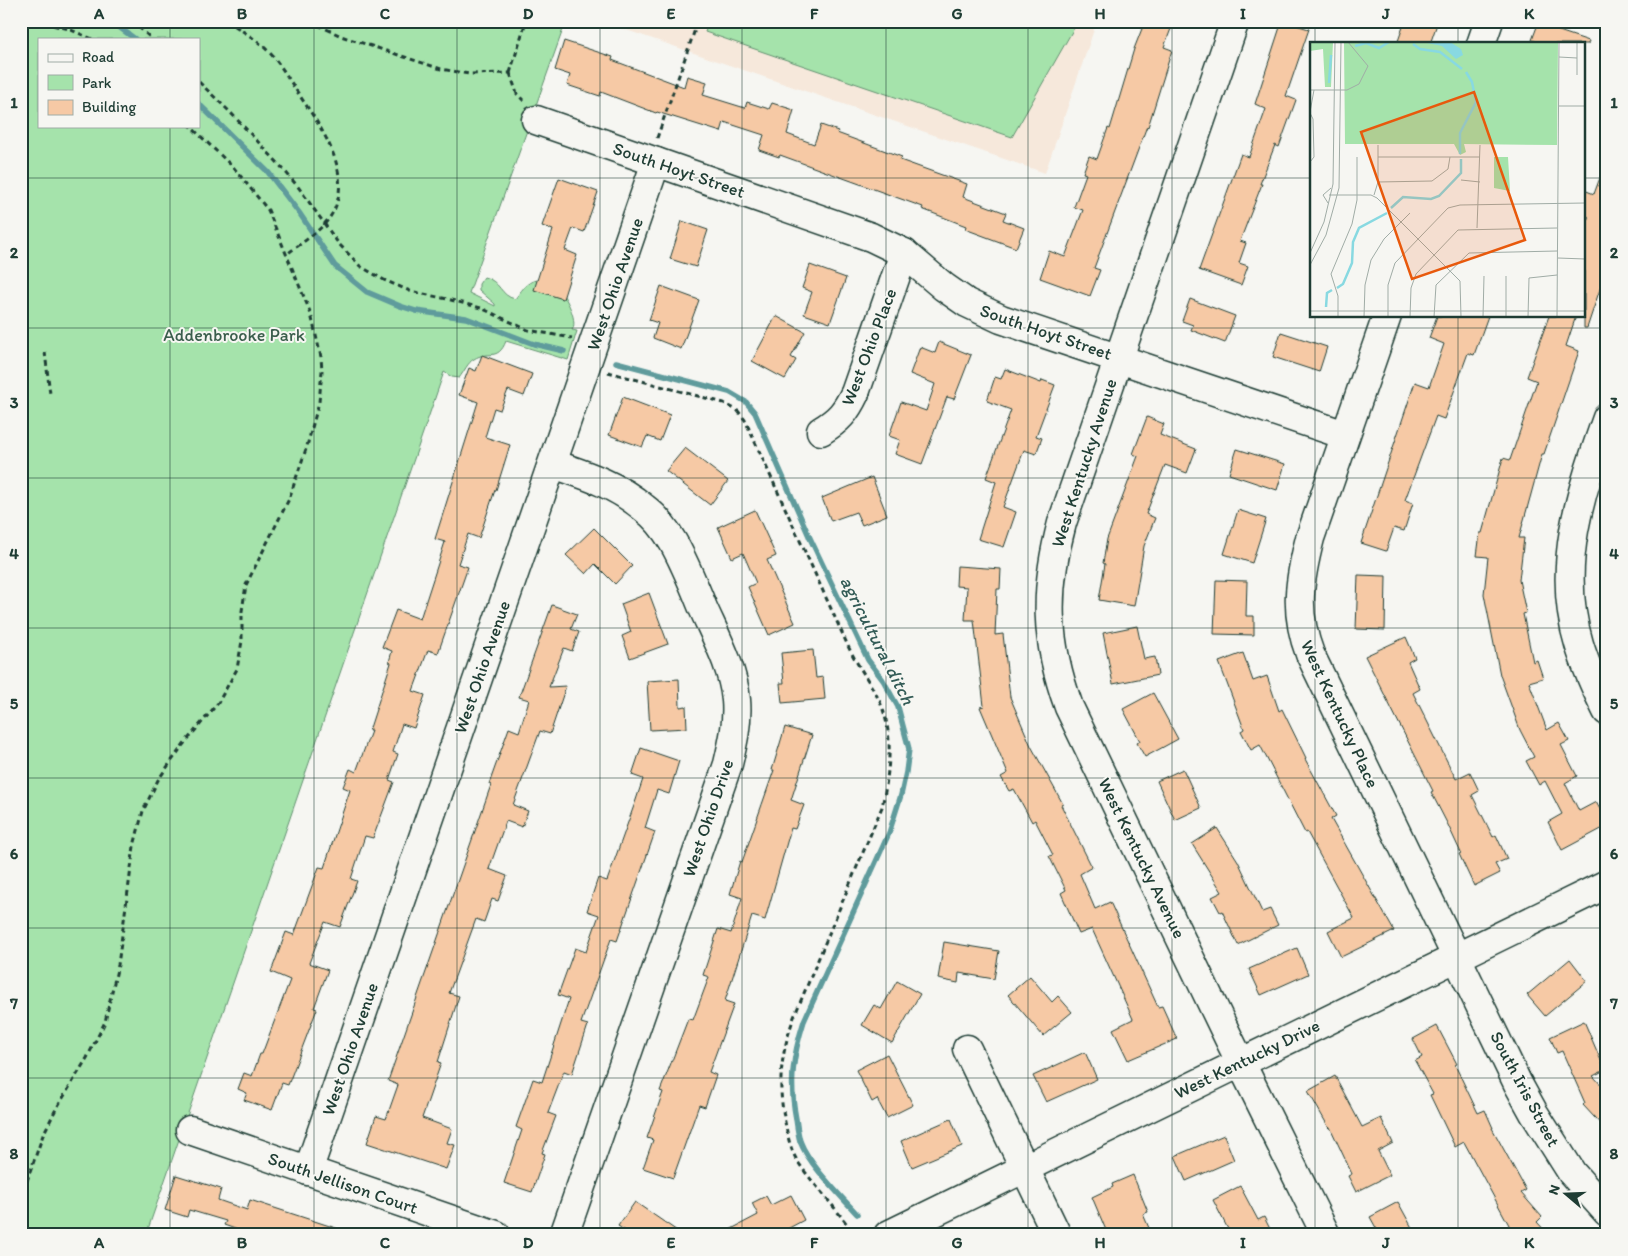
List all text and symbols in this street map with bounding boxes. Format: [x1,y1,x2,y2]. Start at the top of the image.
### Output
text: A [93,4,105,23]
text: B [237,4,248,23]
text: C [380,4,391,23]
text: D [523,4,534,23]
text: E [667,4,676,23]
text: F [810,4,819,23]
text: G [951,4,963,23]
text: H [1094,4,1106,23]
text: I [1240,4,1246,23]
text: J [1381,4,1390,23]
text: K [1524,4,1535,23]
legend [38,38,200,128]
inset map [1310,42,1586,318]
text: Road [82,48,115,66]
text: Park [82,74,112,92]
text: 1 [10,93,18,112]
text: 1 [1610,93,1618,112]
text: Building [82,98,136,116]
street label: South Hoyt Street [610,137,748,203]
street label: West Ohio Avenue [582,215,648,353]
text: 2 [10,243,19,262]
text: 2 [1610,243,1619,262]
street label: West Ohio Place [836,285,902,409]
street label: South Hoyt Street [977,299,1115,365]
park label: Addenbrooke Park [163,324,305,346]
street label: West Kentucky Avenue [1046,376,1122,550]
text: 3 [10,393,19,412]
text: 3 [1610,393,1619,412]
text: 4 [9,544,19,563]
text: 4 [1609,544,1619,563]
water label: agricultural ditch [835,572,920,709]
street label: West Ohio Avenue [449,598,515,736]
street label: West Kentucky Place [1296,637,1384,791]
text: 5 [10,694,19,713]
text: 5 [1610,694,1619,713]
street label: West Ohio Drive [678,756,738,880]
street label: West Kentucky Avenue [1094,774,1190,942]
text: 6 [10,844,19,863]
text: 6 [1610,844,1619,863]
street label: West Ohio Avenue [317,980,383,1118]
text: 7 [9,994,18,1013]
text: 7 [1609,994,1618,1013]
street label: West Kentucky Drive [1171,1014,1323,1104]
street label: South Iris Street [1485,1028,1565,1151]
text: 8 [10,1144,19,1163]
text: 8 [1610,1144,1619,1163]
street label: South Jellison Court [265,1147,421,1219]
north arrow [1540,1168,1590,1218]
text: N [1545,1183,1564,1197]
text: A [93,1233,105,1252]
text: B [237,1233,248,1252]
text: C [380,1233,391,1252]
text: D [523,1233,534,1252]
text: E [667,1233,676,1252]
text: F [810,1233,819,1252]
text: G [951,1233,963,1252]
text: H [1094,1233,1106,1252]
text: I [1240,1233,1246,1252]
text: J [1381,1233,1390,1252]
text: K [1524,1233,1535,1252]

